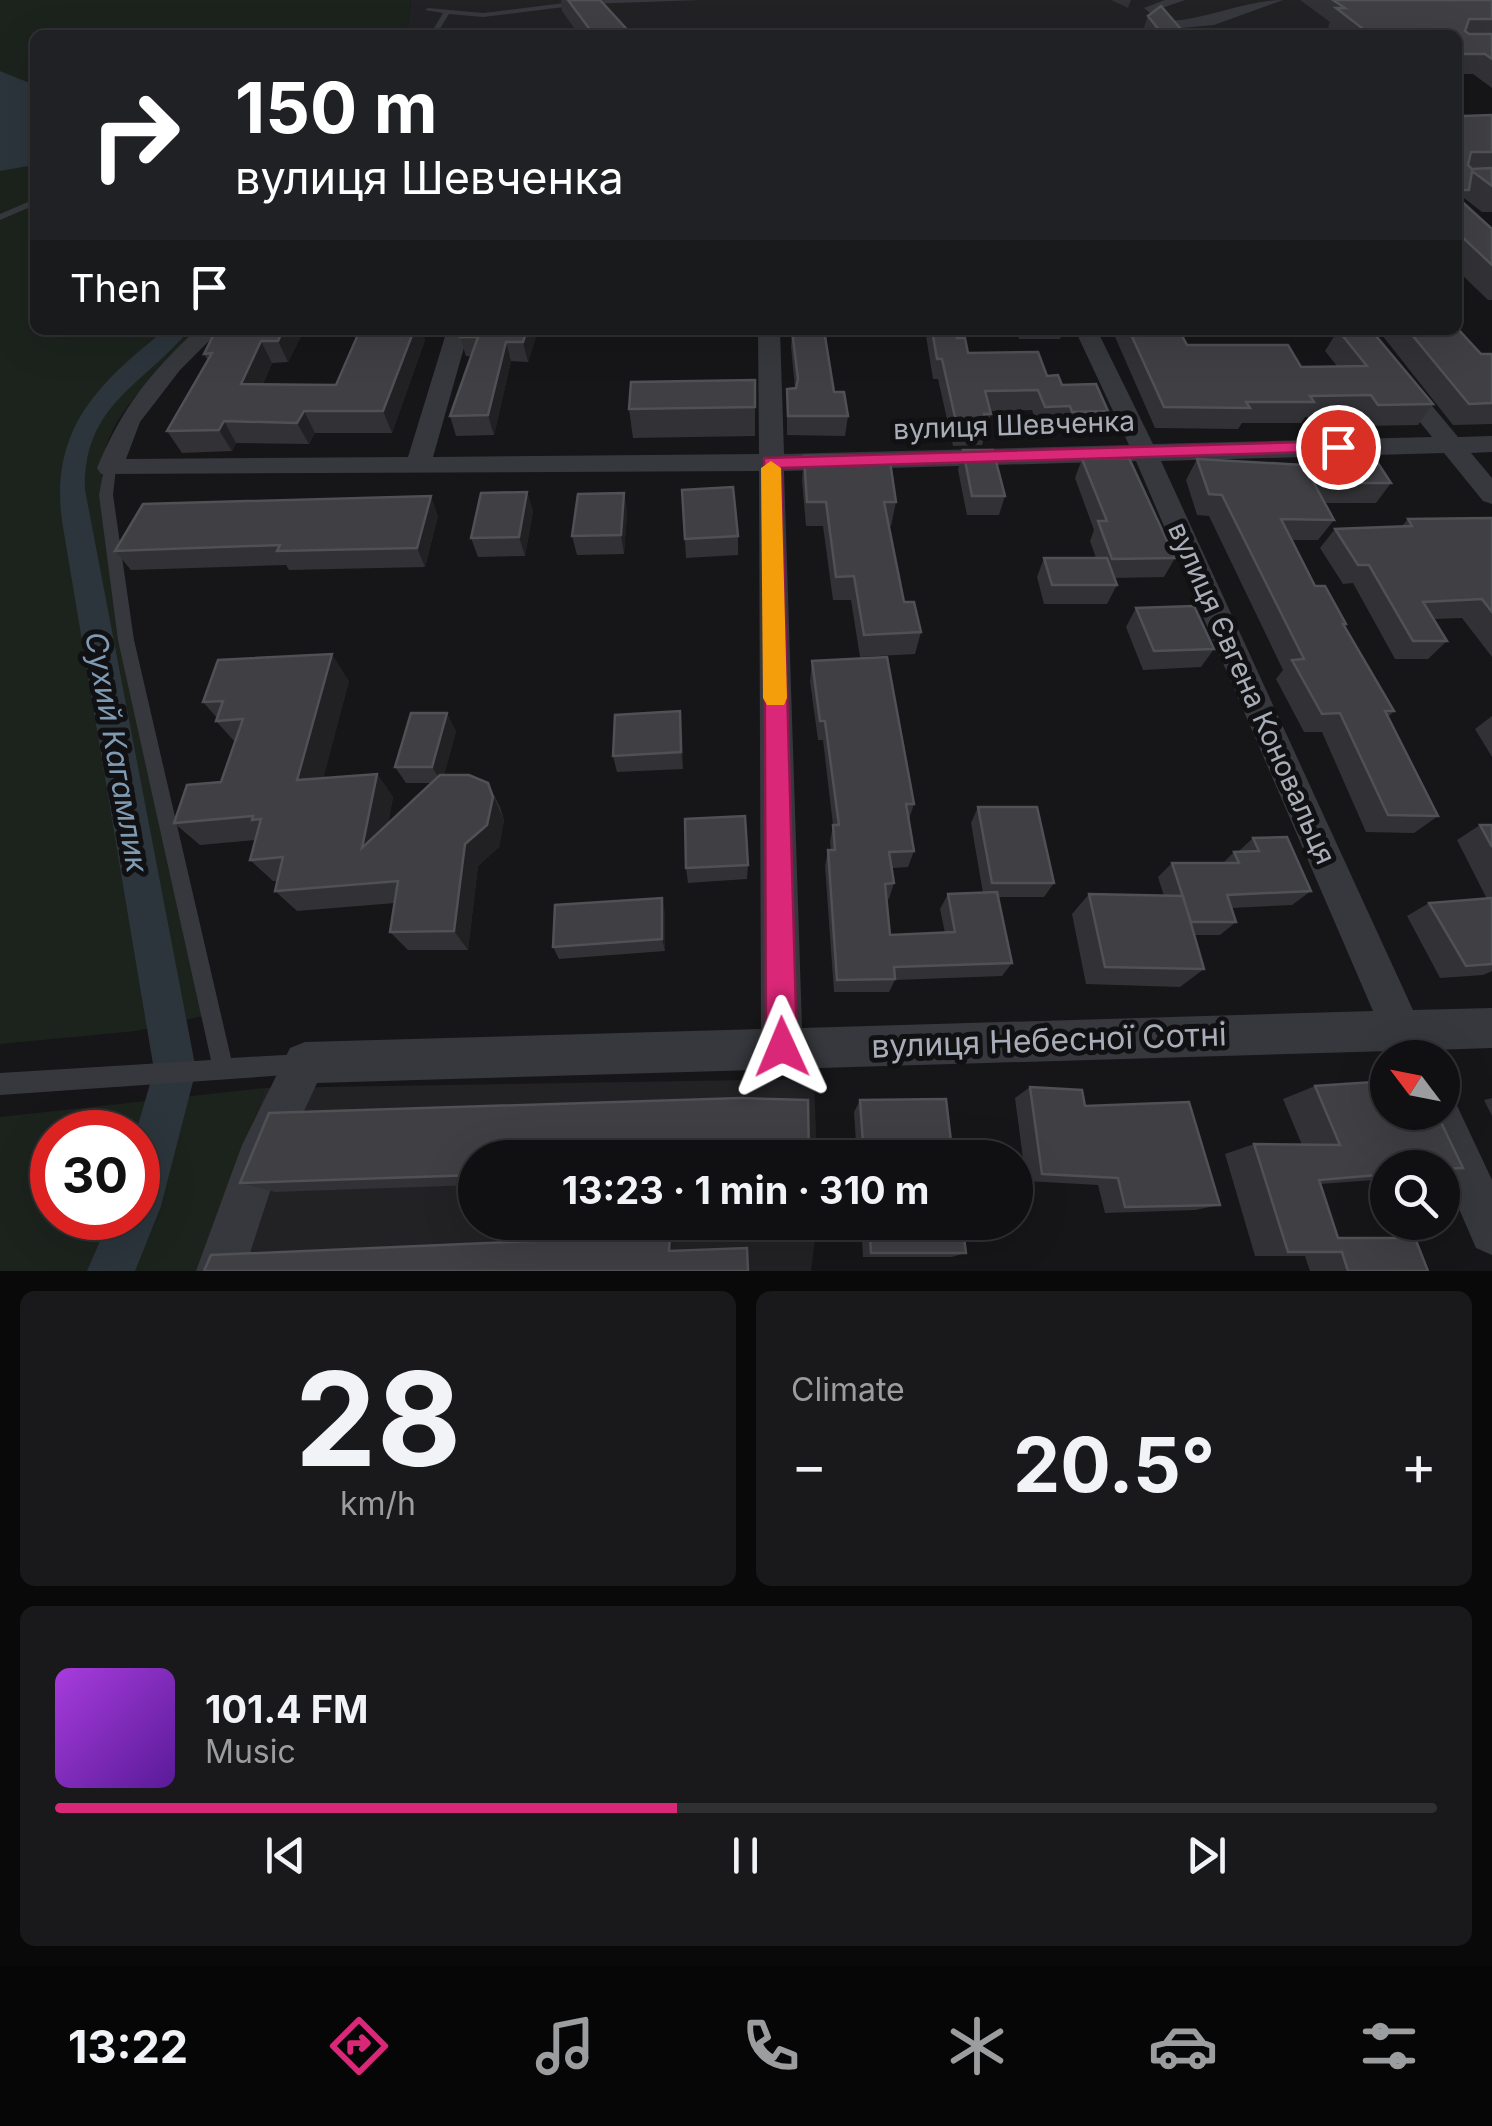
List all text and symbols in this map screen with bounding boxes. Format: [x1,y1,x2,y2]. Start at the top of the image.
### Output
text: 150 m [235,65,438,150]
icon: right [70,70,200,200]
text: вулиця Шевченка [235,150,624,205]
icon: arrive [182,260,237,315]
text: Then [70,265,162,311]
street label: вулиця Шевченка [892,404,1136,446]
pin [1296,405,1381,490]
icon: arrive [1311,420,1366,475]
street label: вулиця Євгена Коновальця [1161,517,1343,869]
water label: Сухий Кагамлик [78,629,156,877]
position arrow [730,995,834,1099]
street label: вулиця Небесної Сотні [871,1014,1227,1066]
north arrow [1370,1040,1460,1130]
map controls [1370,1040,1460,1240]
speed limit sign: 30 [30,1110,160,1240]
button: search [1370,1150,1460,1240]
text: 13:23 · 1 min · 310 m [562,1167,929,1213]
text: 28 [295,1340,461,1497]
text: Climate [791,1370,905,1409]
text: 20.5° [1013,1419,1215,1510]
text: − [791,1432,827,1498]
text: + [1401,1432,1437,1498]
text: km/h [340,1484,416,1523]
text: 101.4 FM [205,1686,369,1732]
text: Music [205,1732,296,1771]
icon: previous [258,1828,313,1883]
icon: pause [718,1828,773,1883]
icon: next [1179,1828,1234,1883]
icon: directions [324,2011,394,2081]
icon: music [530,2011,600,2081]
icon: phone [736,2011,806,2081]
icon: climate [942,2011,1012,2081]
icon: car [1148,2011,1218,2081]
icon: filters [1354,2011,1424,2081]
text: 13:22 [68,2019,188,2074]

